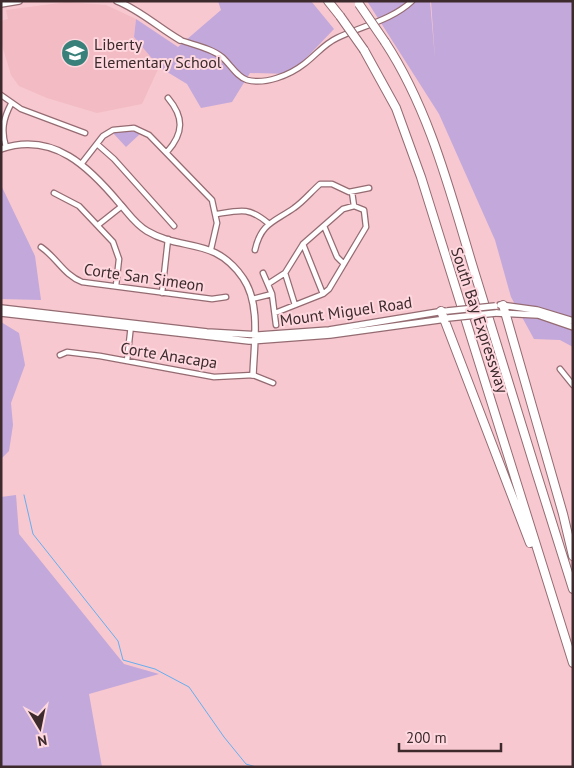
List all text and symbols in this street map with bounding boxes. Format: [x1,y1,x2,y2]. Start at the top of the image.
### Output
place label: Liberty Elementary School [94,34,222,72]
school or university icon: Liberty Elementary School [60,38,90,68]
street label: South Bay Expressway [447,245,513,396]
street label: Corte San Simeon [83,259,205,295]
street label: Mount Miguel Road [279,292,413,330]
street label: Corte Anacapa [119,337,219,373]
north arrow [15,703,65,753]
scale bar [399,720,502,752]
text: 200 m [406,728,447,747]
text: N [36,731,48,750]

